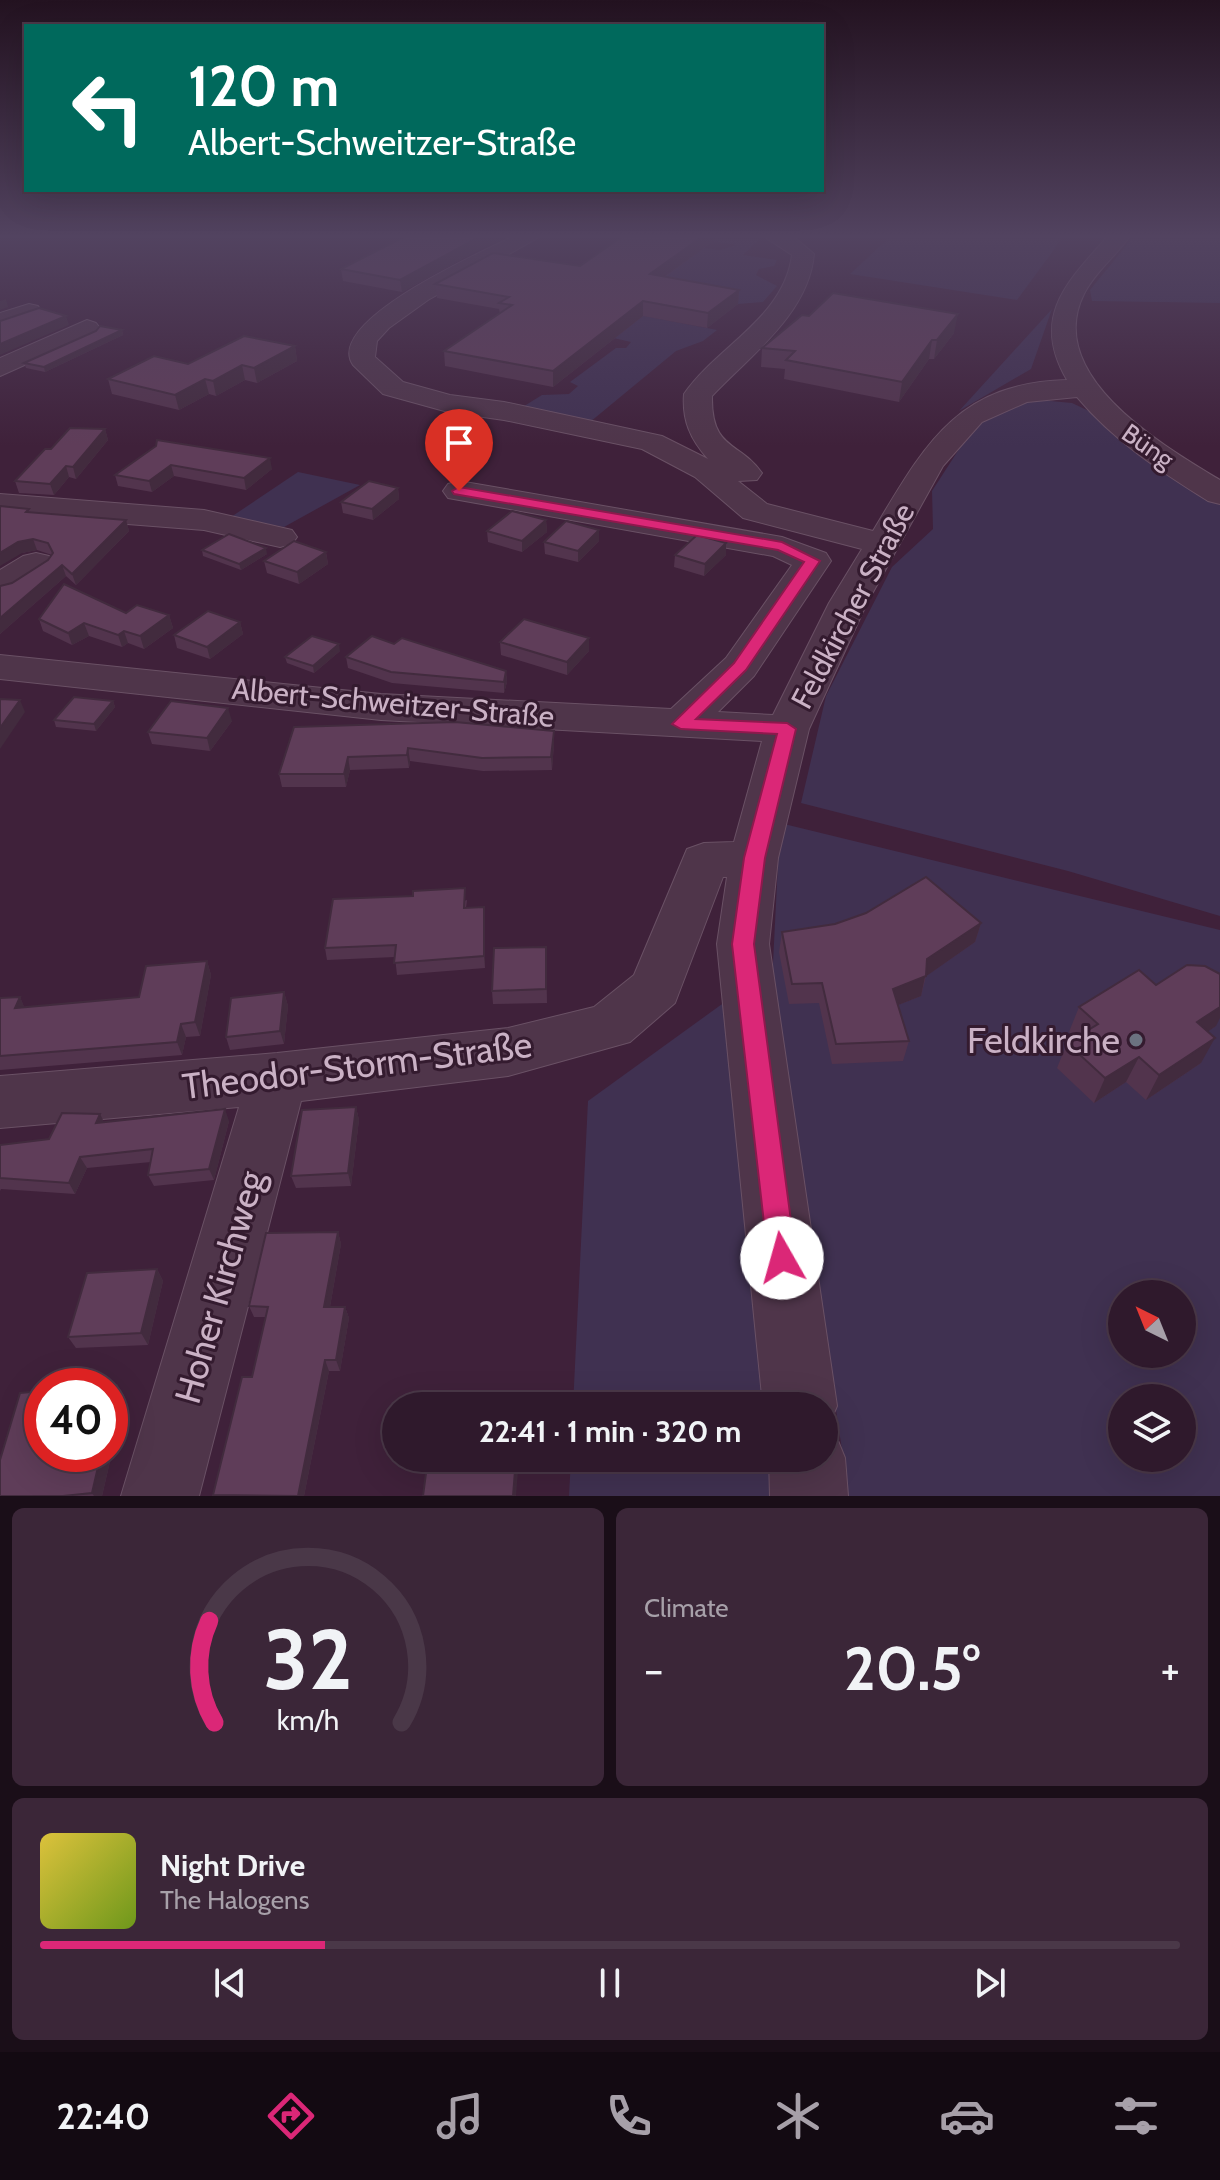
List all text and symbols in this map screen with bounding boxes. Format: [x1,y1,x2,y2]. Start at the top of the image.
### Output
text: 120 m [188,52,339,120]
icon: left [56,56,160,160]
text: Albert-Schweitzer-Straße [188,120,576,164]
pin [425,409,493,491]
street label: Büng [1116,417,1181,476]
icon: arrive [437,421,481,465]
street label: Feldkircher Straße [783,497,922,715]
street label: Albert-Schweitzer-Straße [230,670,556,735]
place label: Feldkirche [967,1018,1120,1062]
street label: Theodor-Storm-Straße [180,1022,534,1108]
marker: Feldkirche [1127,1031,1145,1049]
street label: Hoher Kirchweg [165,1165,273,1408]
position arrow [740,1216,824,1300]
north arrow [1108,1280,1196,1368]
map controls [1108,1280,1196,1472]
speed limit sign: 40 [24,1368,128,1472]
button: layers [1108,1384,1196,1472]
text: 22:41 · 1 min · 320 m [479,1413,741,1450]
text: Climate [644,1592,729,1624]
text: 32 [264,1609,352,1710]
text: 20.5° [844,1632,980,1705]
text: − [644,1643,663,1696]
text: + [1161,1643,1180,1696]
text: km/h [277,1702,339,1737]
text: Night Drive [160,1847,305,1884]
text: The Halogens [160,1884,309,1916]
icon: previous [208,1961,252,2005]
icon: pause [588,1961,632,2005]
icon: next [968,1961,1012,2005]
icon: directions [263,2088,319,2144]
icon: music [432,2088,488,2144]
icon: phone [601,2088,657,2144]
icon: climate [770,2088,826,2144]
icon: car [939,2088,995,2144]
icon: filters [1108,2088,1164,2144]
text: 22:40 [56,2094,150,2138]

